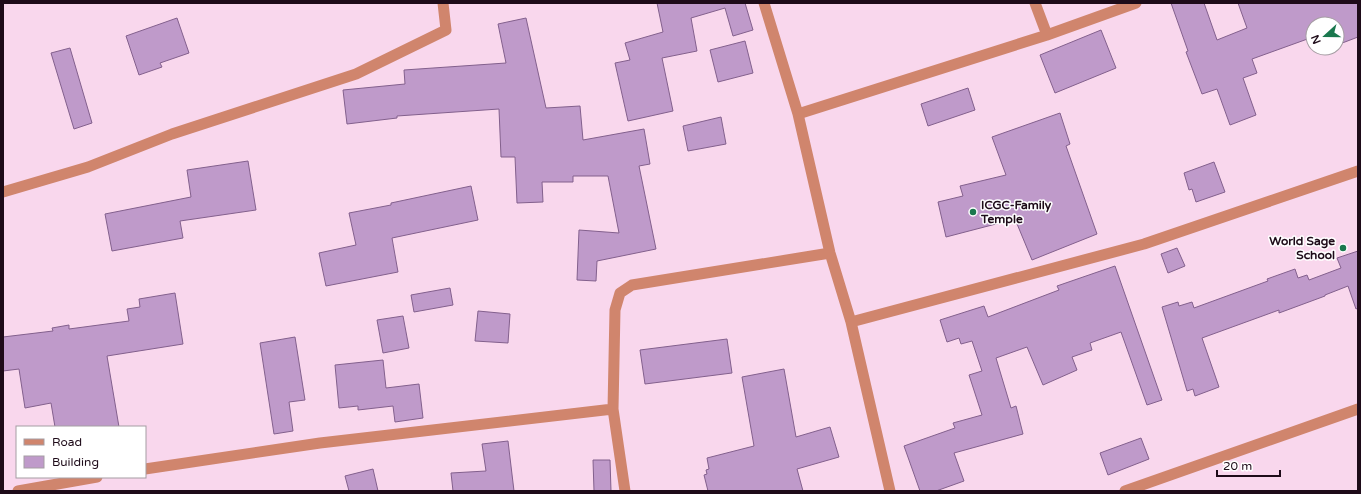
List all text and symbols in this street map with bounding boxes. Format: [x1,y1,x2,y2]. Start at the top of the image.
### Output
north arrow [1305,16,1345,56]
text: N [1308,33,1324,46]
place label: ICGC-Family Temple [980,198,1052,227]
marker: ICGC-Family Temple [968,207,978,217]
place label: World Sage School [1269,234,1335,262]
marker: World Sage School [1338,243,1348,253]
legend [16,426,146,478]
text: Road [52,435,82,449]
scale bar [1217,452,1280,478]
text: Building [52,455,99,469]
text: 20 m [1223,459,1252,473]

